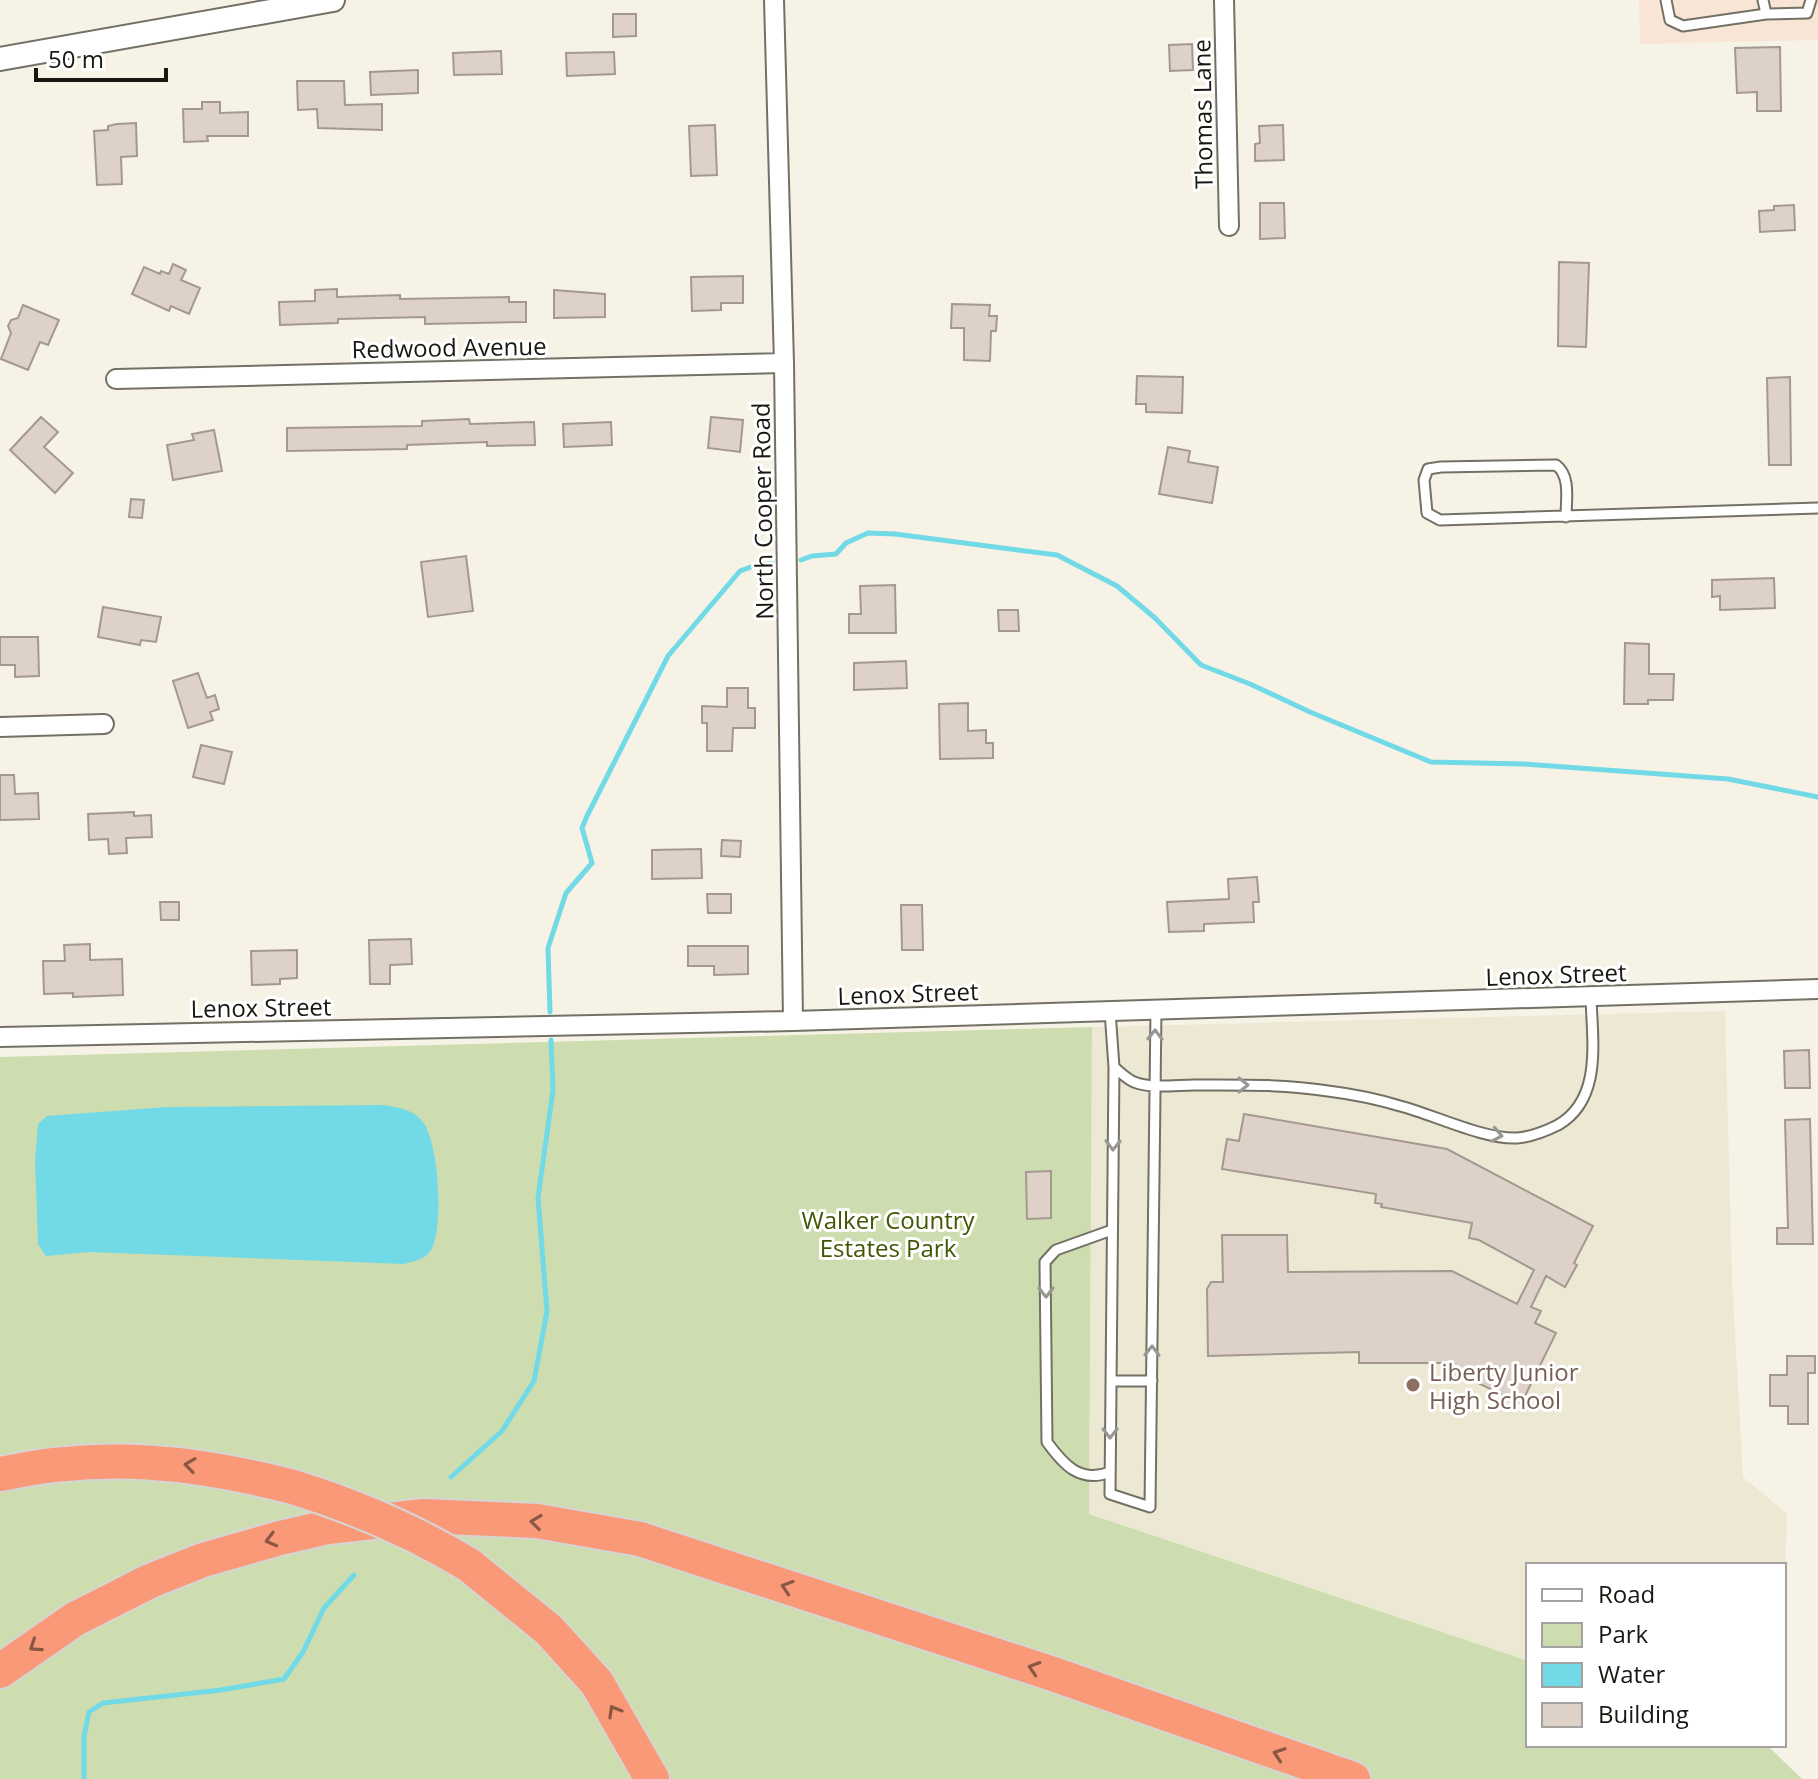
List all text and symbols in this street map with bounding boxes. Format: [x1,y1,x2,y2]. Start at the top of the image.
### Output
scale bar [36,32,166,82]
street label: Thomas Lane [1184,39,1220,189]
text: 50 m [48,42,104,75]
street label: Redwood Avenue [351,329,547,365]
street label: North Cooper Road [744,402,780,620]
street label: Lenox Street [1485,955,1627,993]
street label: Lenox Street [837,974,979,1012]
street label: Lenox Street [190,989,332,1025]
one-way arrow [1147,1028,1164,1041]
one-way arrow [1237,1076,1250,1094]
one-way arrow [1490,1125,1503,1142]
one-way arrow [1104,1139,1122,1152]
park label: Walker Country Estates Park [801,1203,976,1264]
one-way arrow [1037,1286,1055,1299]
one-way arrow [1143,1344,1161,1357]
place label: Liberty Junior High School [1429,1355,1579,1416]
marker: Liberty Junior High School [1404,1376,1422,1394]
one-way arrow [1101,1427,1119,1440]
one-way arrow [183,1457,197,1474]
one-way arrow [529,1514,543,1531]
one-way arrow [265,1531,279,1548]
legend [1526,1563,1786,1747]
text: Road [1598,1577,1655,1610]
one-way arrow [781,1580,794,1596]
text: Park [1598,1617,1649,1650]
one-way arrow [30,1636,44,1651]
text: Water [1598,1657,1666,1690]
one-way arrow [1028,1661,1042,1677]
text: Building [1598,1697,1689,1730]
one-way arrow [608,1705,623,1719]
one-way arrow [1273,1747,1287,1763]

